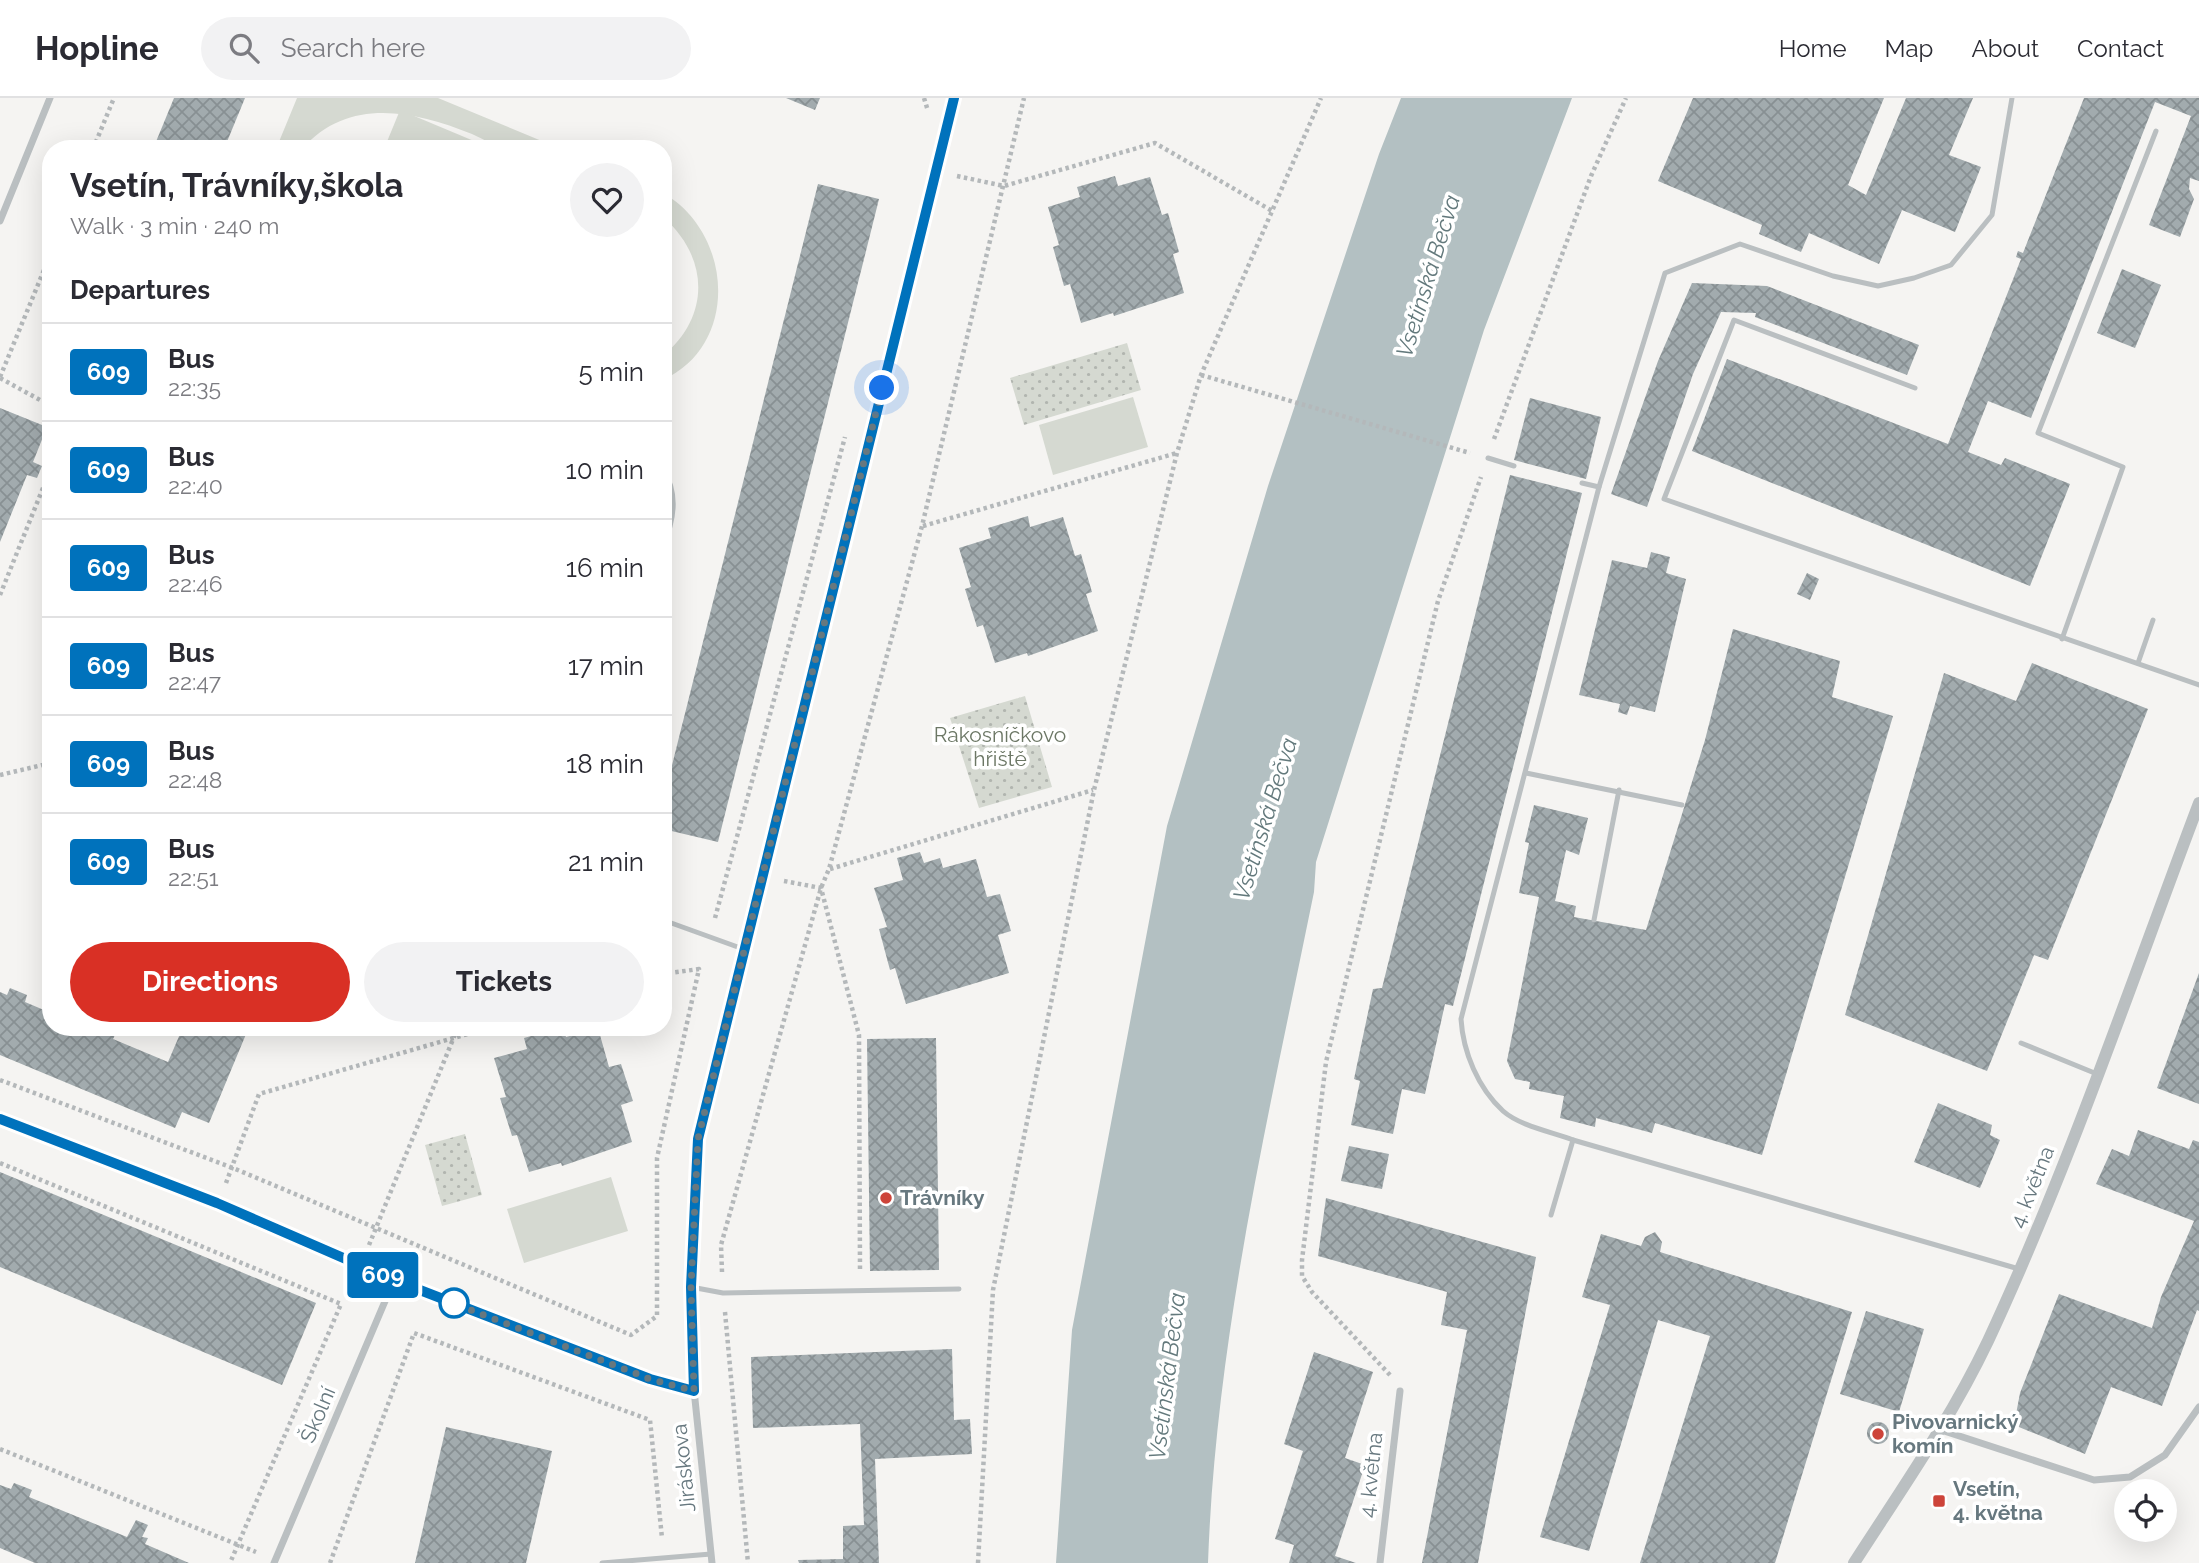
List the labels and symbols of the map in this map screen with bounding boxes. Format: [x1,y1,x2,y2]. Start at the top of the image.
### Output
water label: Vsetínská Bečva [1390,191,1465,360]
your location [864,370,899,405]
park label: Rákosníčkovo hřiště [934,722,1066,771]
water label: Vsetínská Bečva [1227,734,1302,903]
street label: 4. května [2004,1142,2059,1231]
place label: Trávníky [900,1185,985,1210]
marker: Trávníky [878,1190,894,1206]
line badge: 609 [343,1252,423,1298]
unlabelled marker [439,1288,469,1318]
water label: Vsetínská Bečva [1143,1291,1190,1461]
street label: Školní [295,1383,341,1447]
place label: Pivovarnický komín [1892,1409,2019,1458]
street label: Jiráskova [666,1423,701,1513]
marker: Pivovarnický komín [1870,1426,1886,1442]
street label: 4. května [1354,1431,1387,1519]
place label: Vsetín, 4. května [1953,1476,2043,1525]
marker: Vsetín, 4. května [1931,1493,1947,1509]

